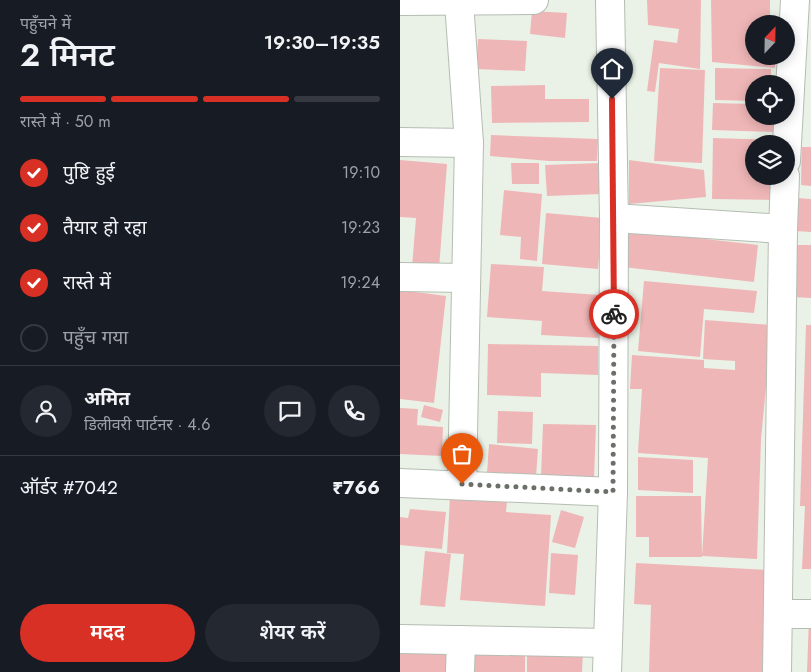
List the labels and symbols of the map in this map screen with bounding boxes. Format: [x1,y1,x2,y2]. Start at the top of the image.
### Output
north arrow [745,15,795,65]
pin [591,48,633,99]
courier [589,289,639,339]
pin [441,433,483,484]

